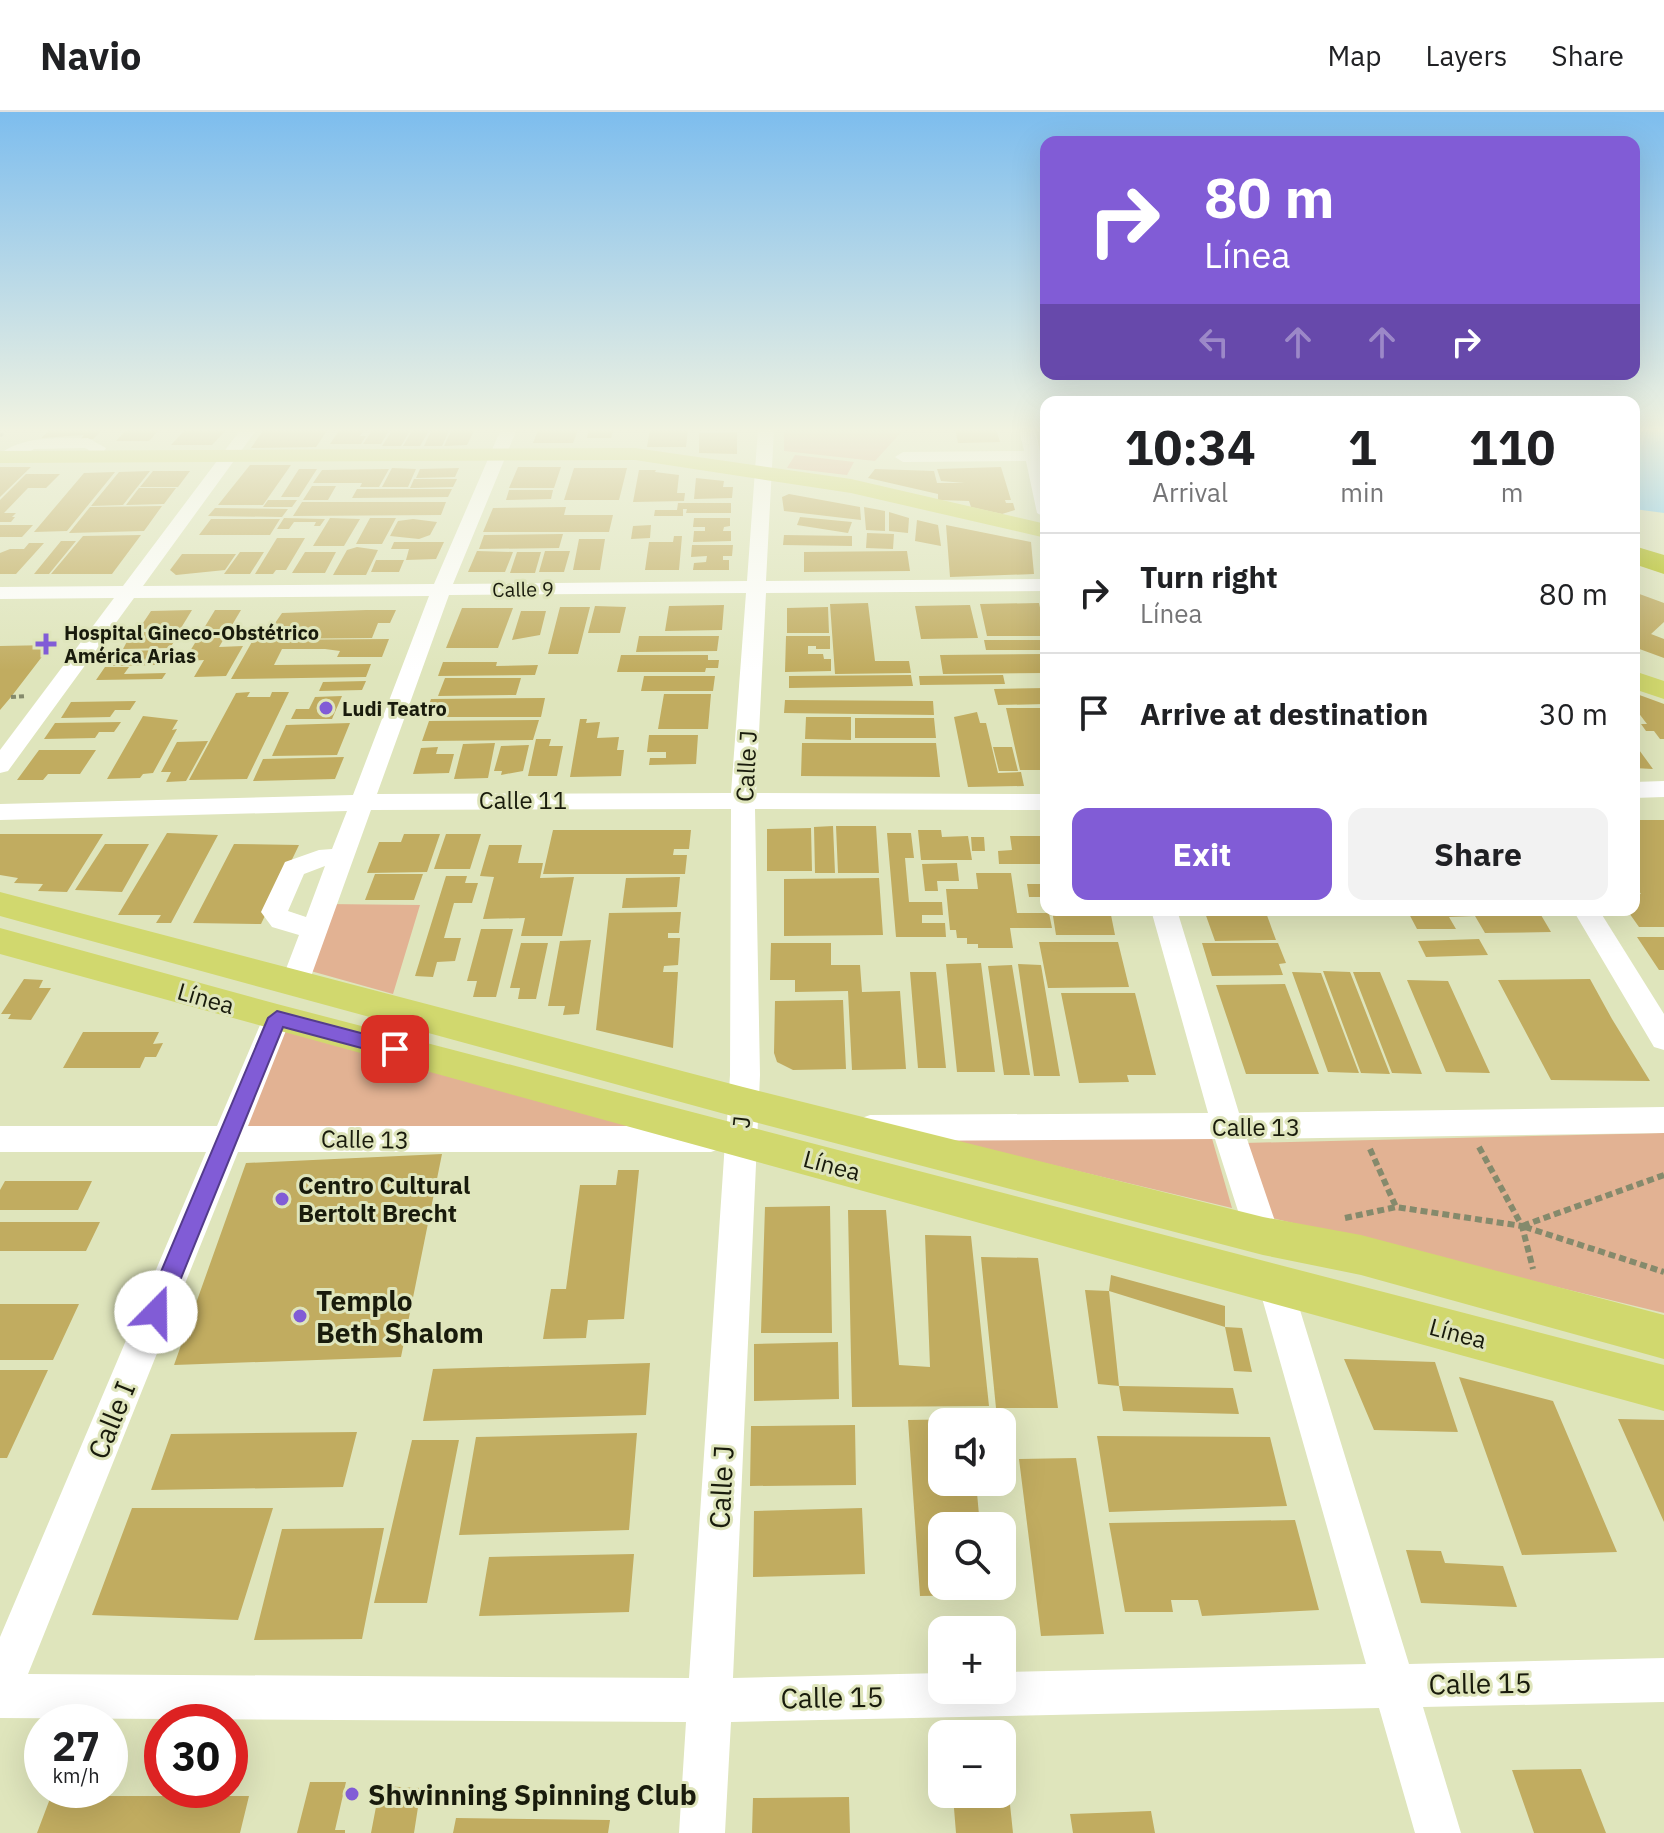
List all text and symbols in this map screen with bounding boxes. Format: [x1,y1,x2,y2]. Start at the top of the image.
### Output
text: Navio [40,31,142,80]
text: Map [1327,37,1381,74]
text: Layers [1425,37,1507,74]
text: Share [1551,37,1624,74]
text: 80 m [1204,161,1334,233]
icon: right [1072,168,1176,272]
text: Línea [1204,231,1290,278]
icon: left [1192,320,1236,364]
icon: ahead [1276,320,1320,364]
icon: ahead [1360,320,1404,364]
icon: right [1444,320,1488,364]
text: 10:34 [1125,416,1256,478]
text: 1 [1348,416,1377,478]
text: 110 [1469,416,1555,478]
text: Arrival [1152,475,1228,509]
text: min [1340,475,1384,509]
text: m [1501,475,1523,509]
text: Turn right [1140,557,1278,596]
icon: right [1072,571,1116,615]
text: 80 m [1539,574,1608,613]
street label: Calle 9 [492,575,554,603]
text: Línea [1140,596,1202,630]
place label: Hospital Gineco-Obstétrico América Arias [64,619,319,669]
marker: Hospital Gineco-Obstétrico América Arias [35,633,57,655]
icon: arrive [1072,691,1116,735]
text: Arrive at destination [1140,694,1428,733]
text: 30 m [1539,694,1608,733]
place label: Ludi Teatro [342,695,447,722]
marker: Ludi Teatro [317,699,335,717]
street label: Calle J [728,729,764,803]
street label: Calle 11 [479,784,567,816]
button: Exit [1072,808,1332,900]
button: Share [1348,808,1608,900]
street label: Línea [174,975,238,1021]
pin [361,1015,429,1083]
icon: arrive [373,1027,417,1071]
street label: Calle 13 [1212,1111,1300,1143]
street label: J [724,1114,758,1130]
street label: Calle 13 [321,1122,409,1156]
street label: Línea [800,1142,864,1188]
place label: Centro Cultural Bertolt Brecht [298,1169,470,1229]
marker: Centro Cultural Bertolt Brecht [273,1190,291,1208]
position arrow [114,1270,198,1354]
place label: Templo Beth Shalom [316,1282,484,1351]
marker: Templo Beth Shalom [291,1307,309,1325]
street label: Línea [1426,1310,1490,1356]
street label: Calle I [79,1376,143,1464]
map controls [928,1408,1016,1808]
button: sound [928,1408,1016,1496]
street label: Calle J [700,1444,742,1530]
button: search [928,1512,1016,1600]
button: + [928,1616,1016,1704]
street label: Calle 15 [1428,1664,1532,1702]
street label: Calle 15 [780,1678,884,1716]
speed limit sign: 30 [144,1704,248,1808]
text: 27 [52,1720,100,1772]
button: − [928,1720,1016,1808]
text: km/h [52,1762,100,1789]
place label: Shwinning Spinning Club [368,1776,697,1813]
marker: Shwinning Spinning Club [343,1785,361,1803]

